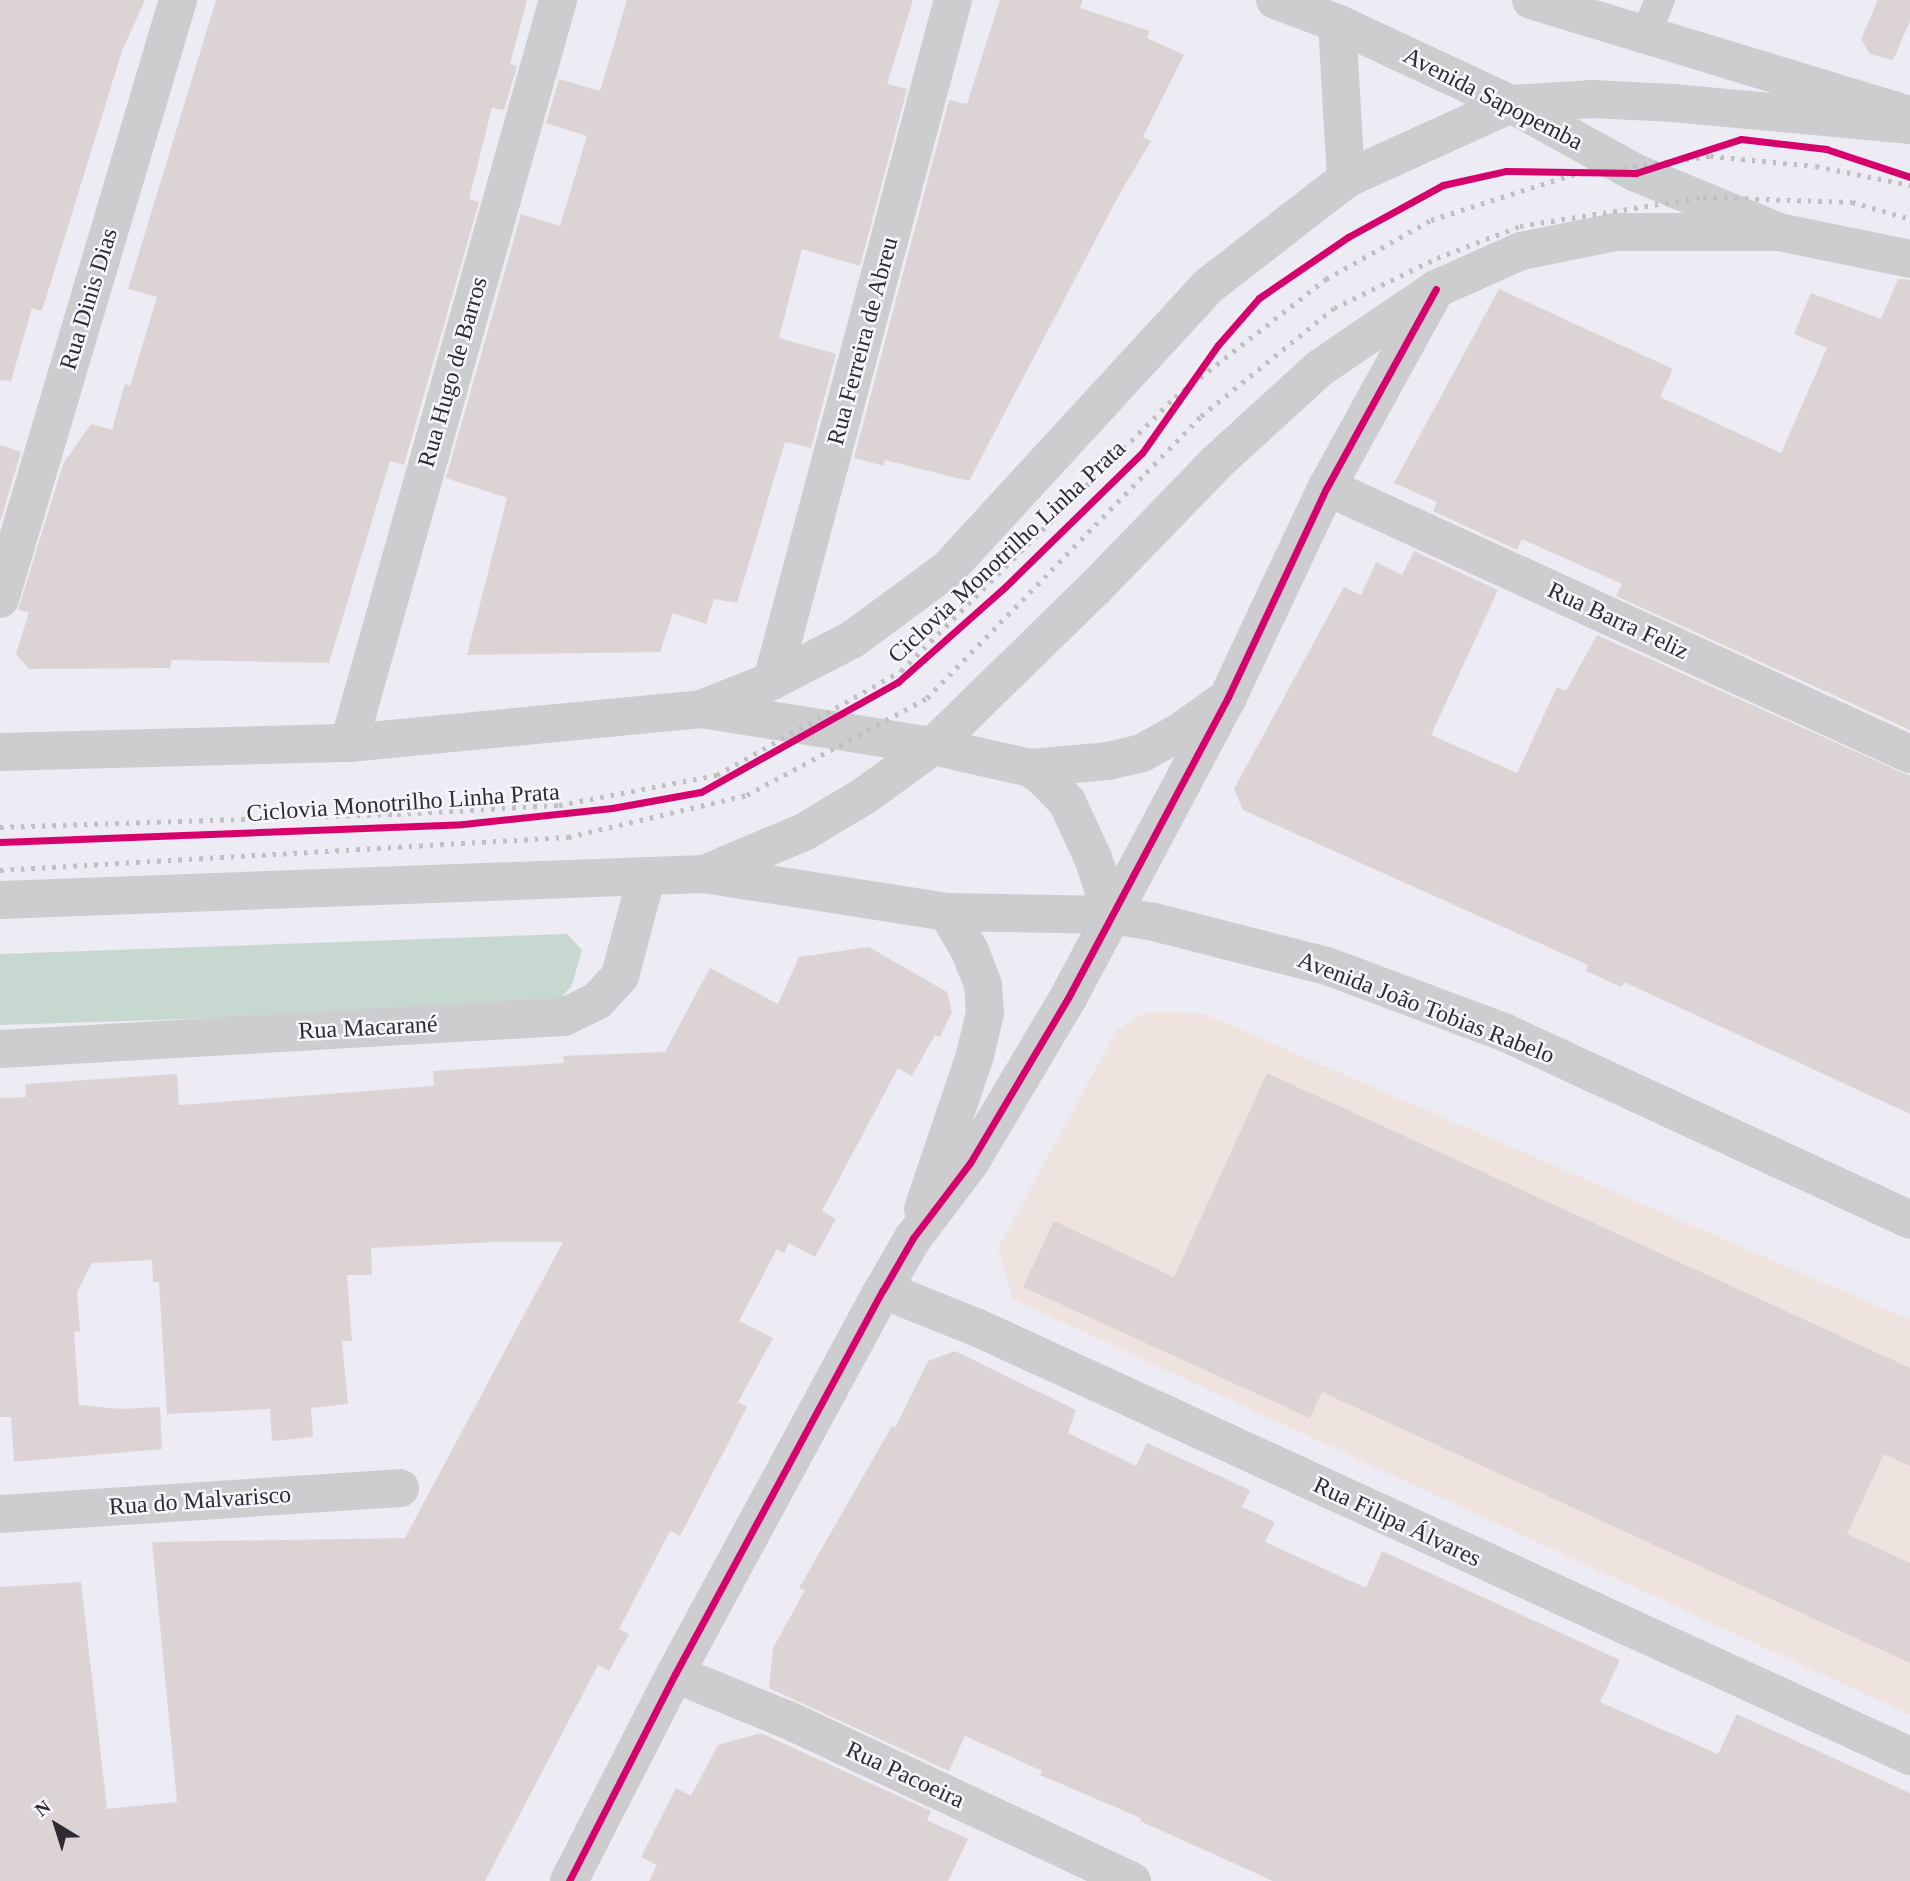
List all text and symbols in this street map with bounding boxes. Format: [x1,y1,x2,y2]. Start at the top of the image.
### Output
street label: Avenida Sapopemba [1398,41,1588,157]
street label: Rua Dinis Dias [54,225,124,373]
street label: Rua Ferreira de Abreu [821,233,905,449]
street label: Rua Hugo de Barros [412,274,494,470]
street label: Ciclovia Monotrilho Linha Prata [882,434,1132,670]
street label: Rua Barra Feliz [1543,576,1693,666]
street label: Ciclovia Monotrilho Linha Prata [245,778,561,828]
street label: Avenida João Tobias Rabelo [1293,946,1559,1070]
street label: Rua Macarané [298,1010,438,1046]
street label: Rua Filipa Álvares [1309,1471,1485,1573]
street label: Rua do Malvarisco [108,1480,292,1522]
street label: Rua Pacoeira [841,1735,969,1815]
north arrow [21,1790,91,1860]
text: N [31,1796,55,1821]

